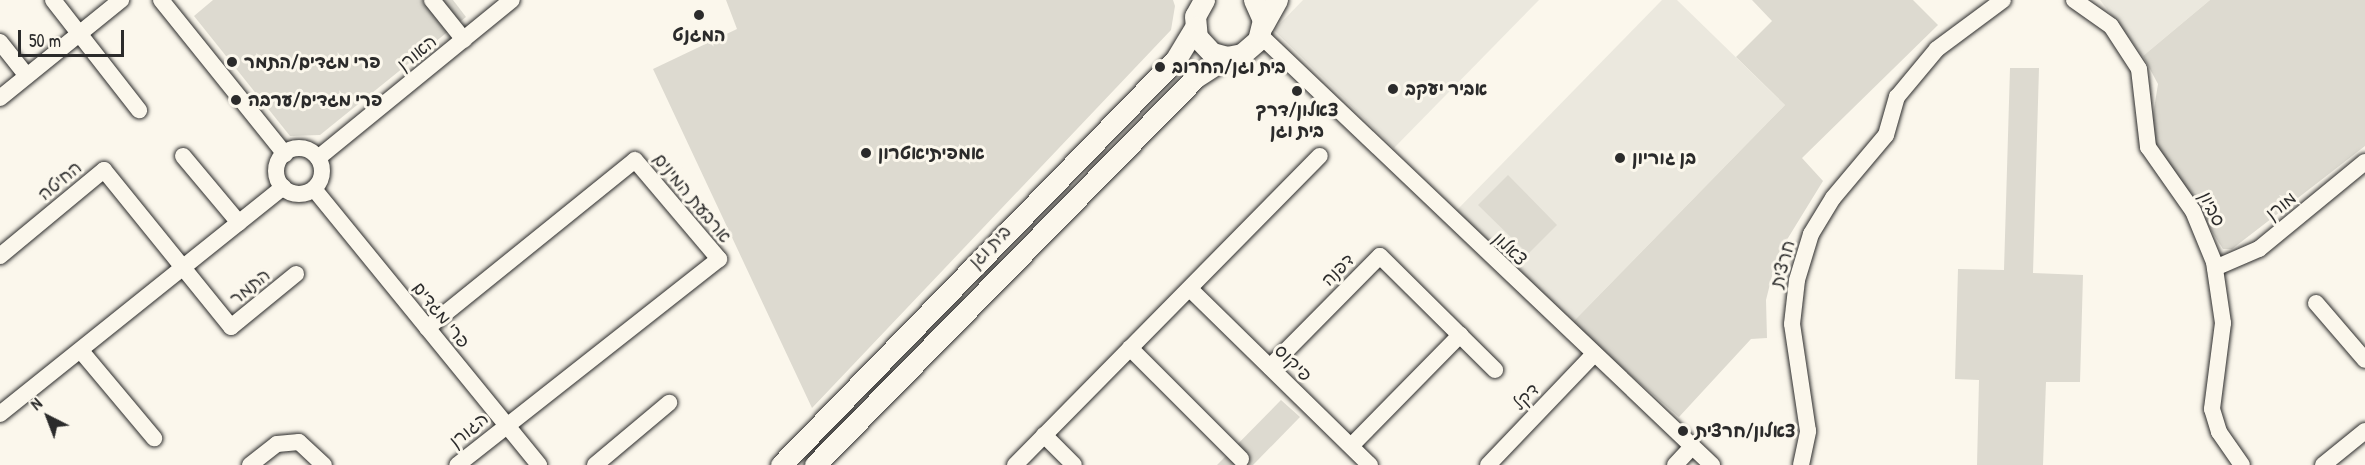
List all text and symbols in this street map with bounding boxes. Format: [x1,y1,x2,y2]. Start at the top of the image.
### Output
marker: המגנט [692,8,706,22]
scale bar [21,18,128,56]
place label: המגנט [672,24,726,46]
text: 50 m [29,28,61,53]
street label: האורן [393,31,441,75]
place label: פרי מגדים/התמר [244,51,381,73]
marker: פרי מגדים/התמר [225,55,239,69]
place label: בית וגן/החרוב [1172,56,1286,78]
marker: בית וגן/החרוב [1153,60,1167,74]
place label: אביר יעקב [1405,78,1487,100]
marker: אביר יעקב [1386,82,1400,96]
marker: צאלון/דרך בית וגן [1290,84,1304,98]
place label: פרי מגדים/ערבה [248,89,382,111]
marker: פרי מגדים/ערבה [229,93,243,107]
place label: צאלון/דרך בית וגן [1256,100,1338,142]
place label: אמפיתיאטרון [878,142,985,164]
marker: אמפיתיאטרון [859,146,873,160]
place label: בן גוריון [1632,147,1696,169]
street label: ארבעת המינים [648,149,736,247]
marker: בן גוריון [1613,151,1627,165]
street label: החיטה [34,157,86,205]
street label: מורן [2261,187,2301,225]
street label: סביון [2194,188,2230,230]
street label: בית וגן [965,221,1015,273]
street label: צאלון [1489,228,1531,270]
street label: חרצית [1766,238,1800,290]
street label: דפנה [1317,249,1359,291]
street label: התמר [225,264,275,310]
street label: פרי מגדים [408,278,474,352]
street label: פיקוס [1270,340,1316,386]
street label: דקל [1508,379,1544,415]
north arrow [18,387,78,447]
text: N [25,393,46,415]
street label: הגורן [445,408,493,452]
place label: צאלון/חרצית [1695,420,1795,442]
marker: צאלון/חרצית [1676,424,1690,438]

